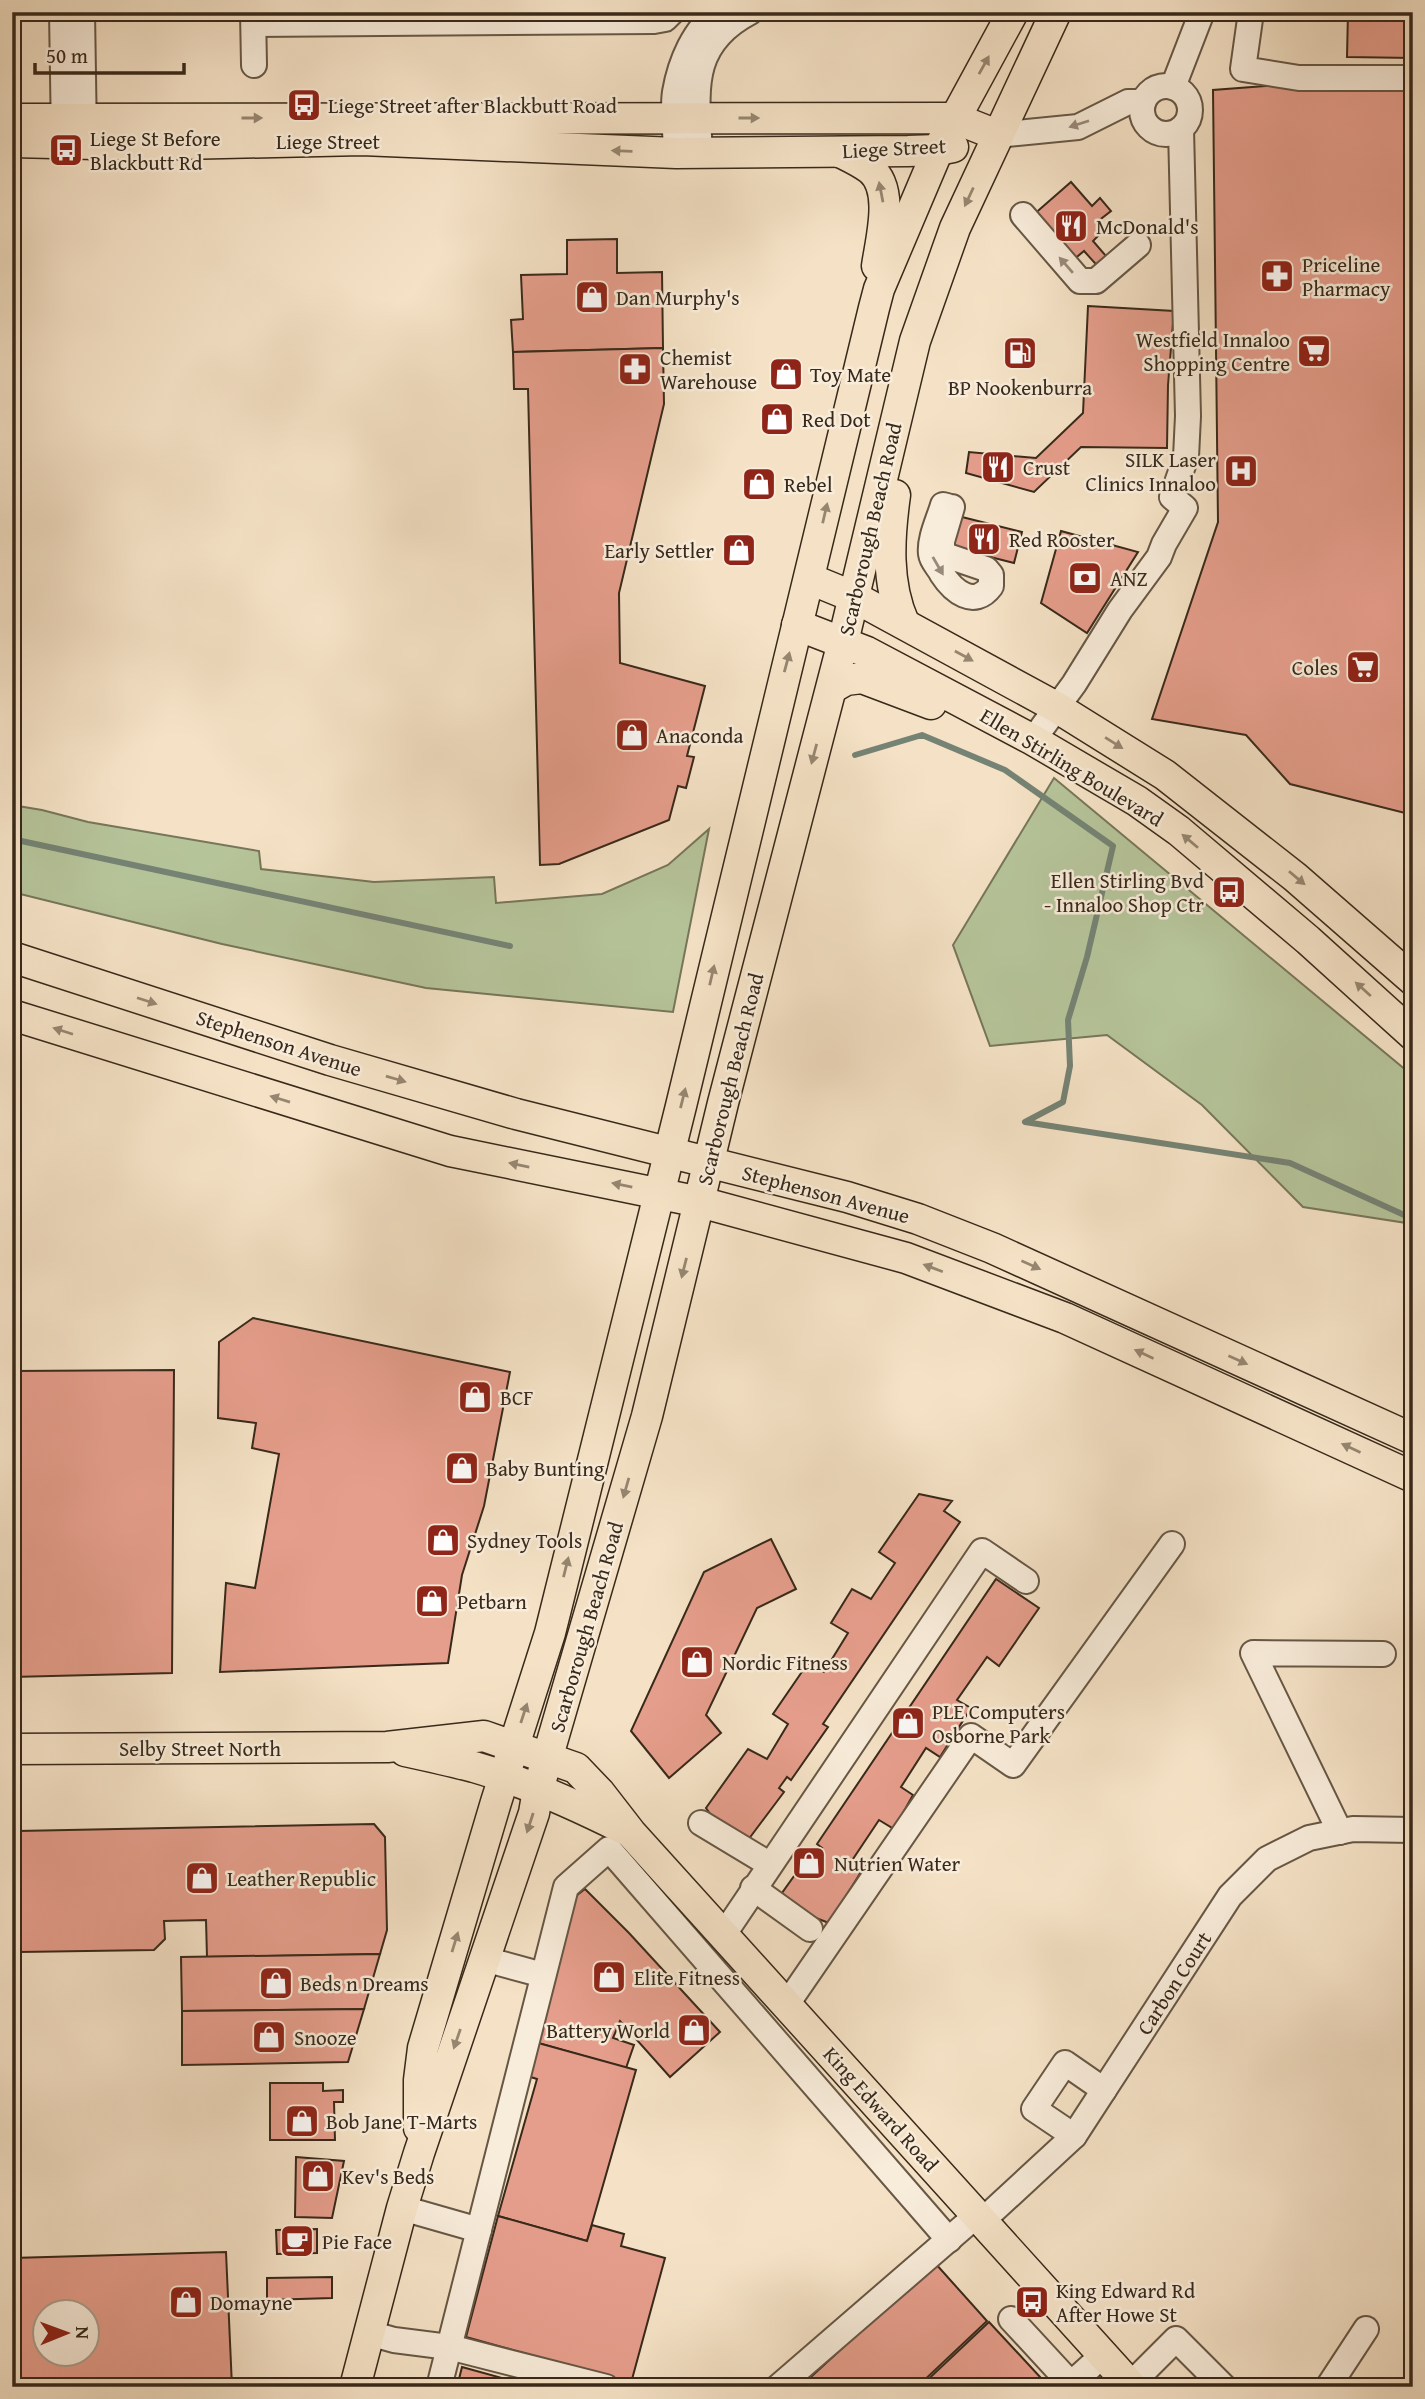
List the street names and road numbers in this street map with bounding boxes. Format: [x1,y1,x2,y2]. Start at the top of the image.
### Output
street label: Liege Street [276,126,381,157]
street label: Liege Street [841,130,947,166]
street label: Scarborough Beach Road [830,419,910,639]
street label: Ellen Stirling Boulevard [974,700,1170,834]
street label: Scarborough Beach Road [689,969,772,1189]
street label: Stephenson Avenue [192,1002,366,1084]
street label: Stephenson Avenue [739,1157,913,1231]
street label: Scarborough Beach Road [541,1517,631,1736]
street label: Selby Street North [119,1733,281,1764]
street label: Carbon Court [1129,1925,1219,2041]
street label: King Edward Road [816,2039,946,2179]

